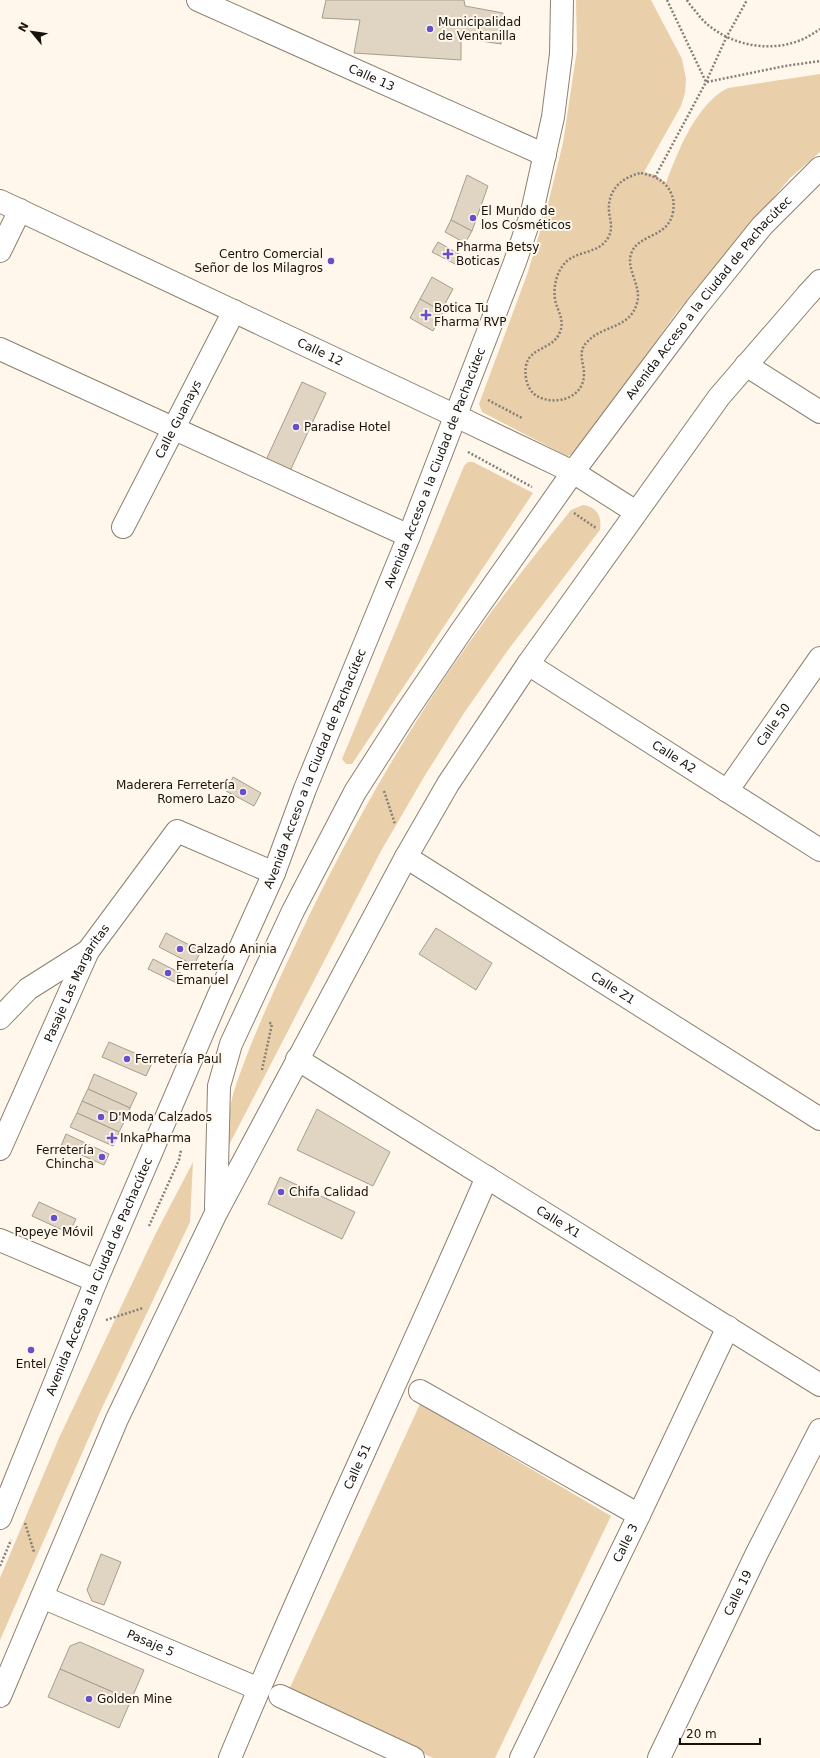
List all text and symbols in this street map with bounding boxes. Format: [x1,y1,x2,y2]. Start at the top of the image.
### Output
north arrow [12,12,52,52]
place label: Municipalidad de Ventanilla [438,15,521,43]
text: N [16,20,32,35]
marker: Municipalidad de Ventanilla [425,24,435,34]
street label: Calle 13 [346,61,397,94]
street label: Avenida Acceso a la Ciudad de Pachacútec [623,193,795,402]
place label: El Mundo de los Cosméticos [481,204,571,232]
marker: El Mundo de los Cosméticos [468,213,478,223]
place label: Pharma Betsy Boticas [456,240,539,268]
place label: Centro Comercial Señor de los Milagros [194,247,323,275]
marker: Pharma Betsy Boticas [443,249,453,259]
marker: Centro Comercial Señor de los Milagros [326,256,336,266]
place label: Botica Tu Fharma RVP [434,301,507,329]
marker: Botica Tu Fharma RVP [421,310,431,320]
street label: Calle 12 [295,335,345,369]
street label: Avenida Acceso a la Ciudad de Pachacútec [381,346,488,590]
street label: Calle Guanays [152,378,204,461]
place label: Paradise Hotel [304,420,391,434]
marker: Paradise Hotel [291,422,301,432]
street label: Avenida Acceso a la Ciudad de Pachacútec [261,647,369,891]
street label: Calle 50 [754,701,793,749]
street label: Calle A2 [649,738,699,776]
place label: Maderera Ferretería Romero Lazo [116,778,235,806]
marker: Maderera Ferretería Romero Lazo [238,787,248,797]
street label: Pasaje Las Margaritas [41,921,112,1044]
place label: Calzado Aninia [188,942,277,956]
marker: Calzado Aninia [175,944,185,954]
place label: Ferretería Emanuel [176,959,234,987]
marker: Ferretería Emanuel [163,968,173,978]
street label: Calle Z1 [588,969,638,1007]
place label: Ferretería Paul [135,1052,222,1066]
marker: Ferretería Paul [122,1054,132,1064]
place label: D'Moda Calzados [109,1110,212,1124]
marker: D'Moda Calzados [96,1112,106,1122]
place label: InkaPharma [120,1131,191,1145]
marker: InkaPharma [107,1133,117,1143]
place label: Ferretería Chincha [36,1143,94,1171]
marker: Ferretería Chincha [97,1152,107,1162]
street label: Avenida Acceso a la Ciudad de Pachacútec [43,1155,155,1398]
place label: Chifa Calidad [289,1185,369,1199]
marker: Chifa Calidad [276,1187,286,1197]
street label: Calle X1 [534,1203,583,1241]
marker: Popeye Móvil [49,1213,59,1223]
place label: Popeye Móvil [15,1225,93,1239]
marker: Entel [26,1345,36,1355]
place label: Entel [16,1357,46,1371]
street label: Calle 51 [341,1441,374,1492]
street label: Calle 3 [610,1521,641,1565]
street label: Calle 19 [721,1568,755,1618]
street label: Pasaje 5 [125,1627,176,1659]
place label: Golden Mine [97,1692,172,1706]
marker: Golden Mine [84,1694,94,1704]
scale bar [680,1720,760,1746]
text: 20 m [686,1727,717,1741]

